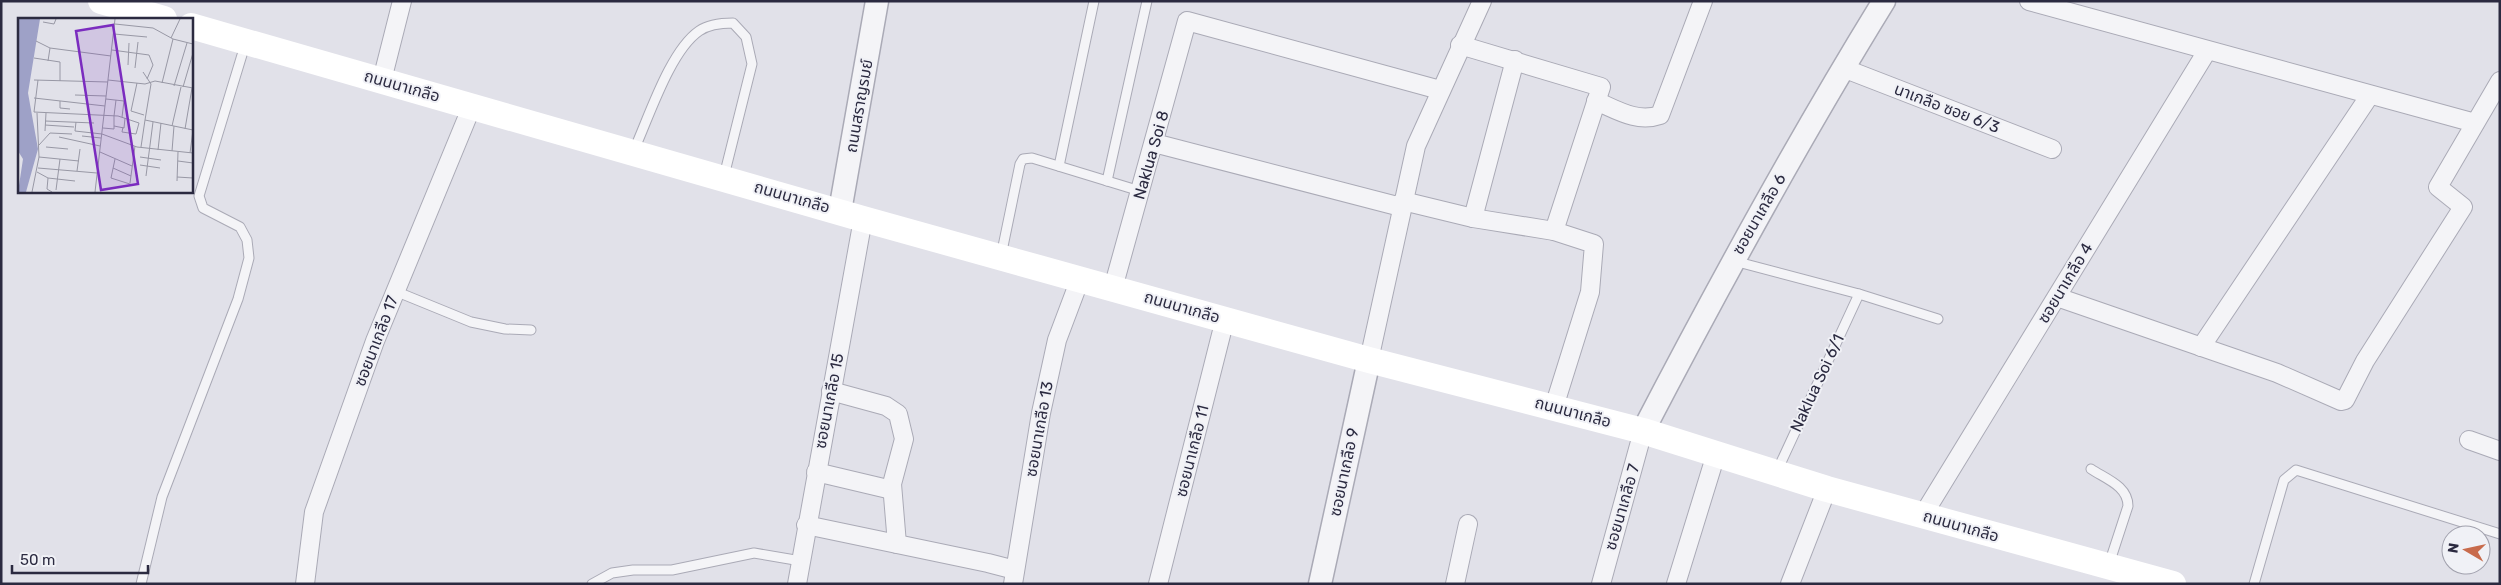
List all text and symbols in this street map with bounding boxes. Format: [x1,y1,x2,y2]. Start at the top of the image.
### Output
inset map [18,18,192,192]
street label: ถนนสราญรมย์ [841,58,877,154]
street label: ถนนนาเกลือ [362,66,442,106]
street label: นาเกลือ ซอย 6/3 [1892,79,2002,137]
street label: Naklua Soi 8 [1129,108,1173,202]
street label: ซอยนาเกลือ 6 [1728,170,1790,258]
street label: ถนนนาเกลือ [752,177,832,217]
street label: ซอยนาเกลือ 4 [2034,239,2096,327]
street label: ถนนนาเกลือ [1142,287,1222,327]
street label: ซอยนาเกลือ 17 [350,293,402,389]
street label: Naklua Soi 6/1 [1786,331,1848,435]
street label: ซอยนาเกลือ 15 [810,352,848,450]
street label: ซอยนาเกลือ 13 [1021,380,1057,478]
street label: ถนนนาเกลือ [1533,393,1613,431]
street label: ซอยนาเกลือ 11 [1171,403,1213,499]
street label: ซอยนาเกลือ 9 [1325,426,1363,518]
street label: ซอยนาเกลือ 7 [1601,462,1643,552]
street label: ถนนนาเกลือ [1921,506,2001,546]
north arrow [2441,525,2491,575]
scale bar [12,542,149,574]
text: N [2444,542,2463,554]
text: 50 m [20,551,55,569]

